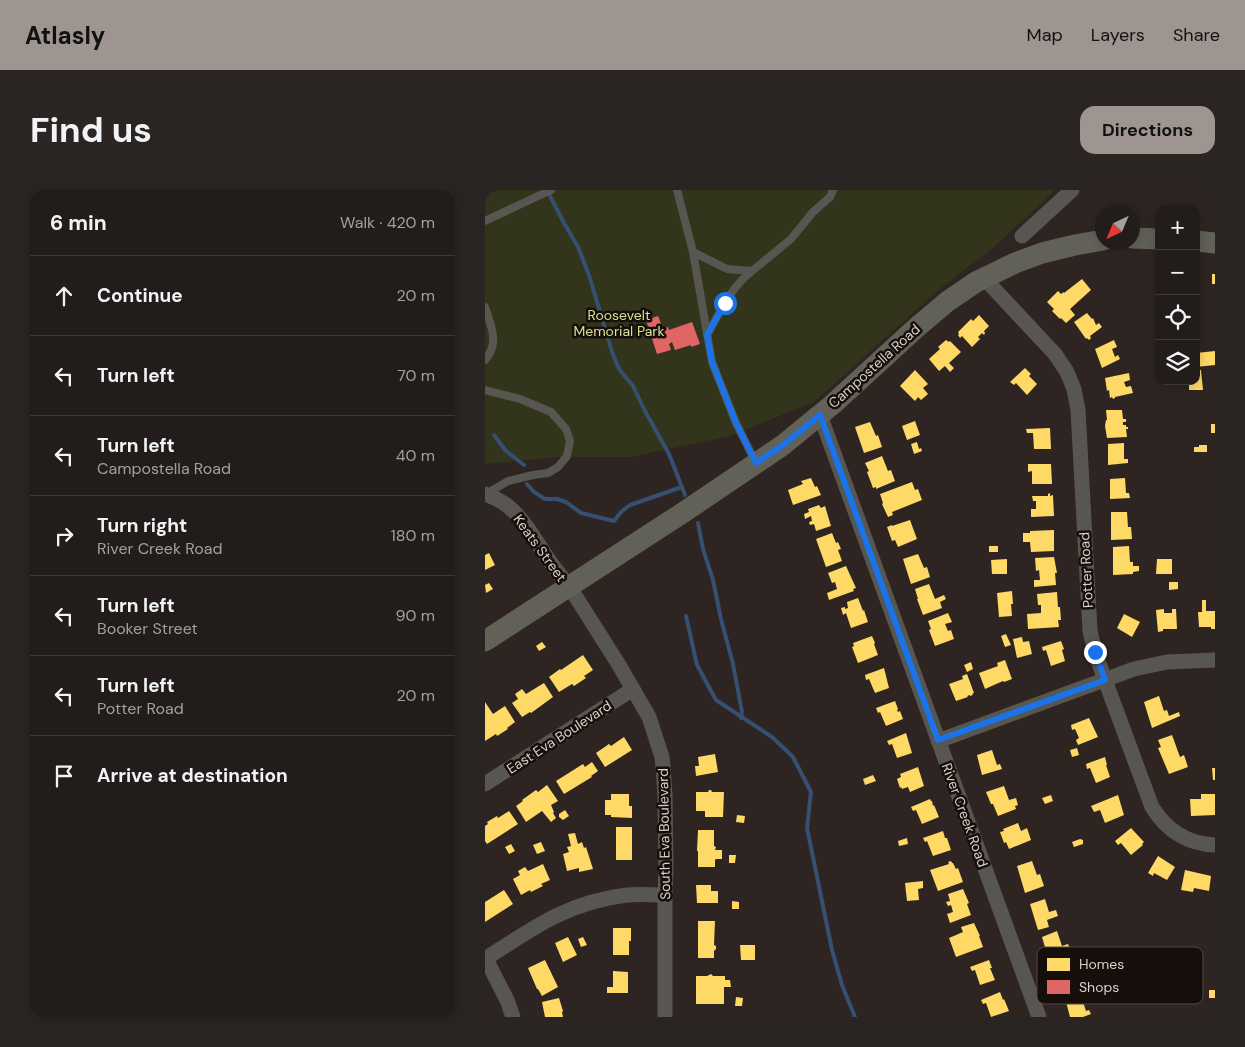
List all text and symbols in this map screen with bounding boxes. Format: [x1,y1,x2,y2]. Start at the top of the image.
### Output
text: Atlasly [25,20,105,51]
text: Map [1027,23,1063,47]
text: Layers [1091,23,1145,47]
text: Share [1173,23,1220,47]
button: Directions [1080,106,1215,154]
text: Find us [30,107,152,153]
north arrow [1095,205,1140,250]
map controls [1155,205,1200,385]
button: + [1155,205,1200,250]
text: 6 min [50,209,107,237]
text: Walk · 420 m [340,212,435,233]
button: − [1155,250,1200,295]
icon: ahead [50,282,78,310]
text: Continue [97,283,183,308]
text: 20 m [396,285,435,306]
route start [714,292,737,315]
button: locate [1155,295,1200,340]
park label: Roosevelt Memorial Park [573,306,665,340]
street label: Campostella Road [824,320,924,412]
button: layers [1155,340,1200,385]
icon: left [50,362,78,390]
text: Turn left [97,363,175,388]
text: 70 m [397,365,435,386]
text: Turn left [97,433,175,458]
icon: left [50,442,78,470]
text: 40 m [396,445,435,466]
text: Campostella Road [97,458,231,479]
street label: Keats Street [509,511,571,585]
text: Turn right [97,513,187,538]
icon: right [50,522,78,550]
text: 180 m [391,525,435,546]
street label: Potter Road [1075,532,1097,608]
text: River Creek Road [97,538,222,559]
text: Turn left [97,593,175,618]
icon: left [50,602,78,630]
text: 90 m [395,605,435,626]
text: Booker Street [97,618,198,639]
route end [1084,641,1107,664]
text: Turn left [97,673,175,698]
icon: left [50,682,78,710]
text: 20 m [396,685,435,706]
street label: East Eva Boulevard [503,696,615,778]
text: Potter Road [97,698,184,719]
street label: River Creek Road [938,760,992,870]
icon: arrive [50,762,78,790]
text: Arrive at destination [97,763,288,788]
street label: South Eva Boulevard [654,768,674,900]
legend [1037,947,1203,1004]
text: Homes [1079,955,1124,973]
text: Shops [1079,978,1119,996]

